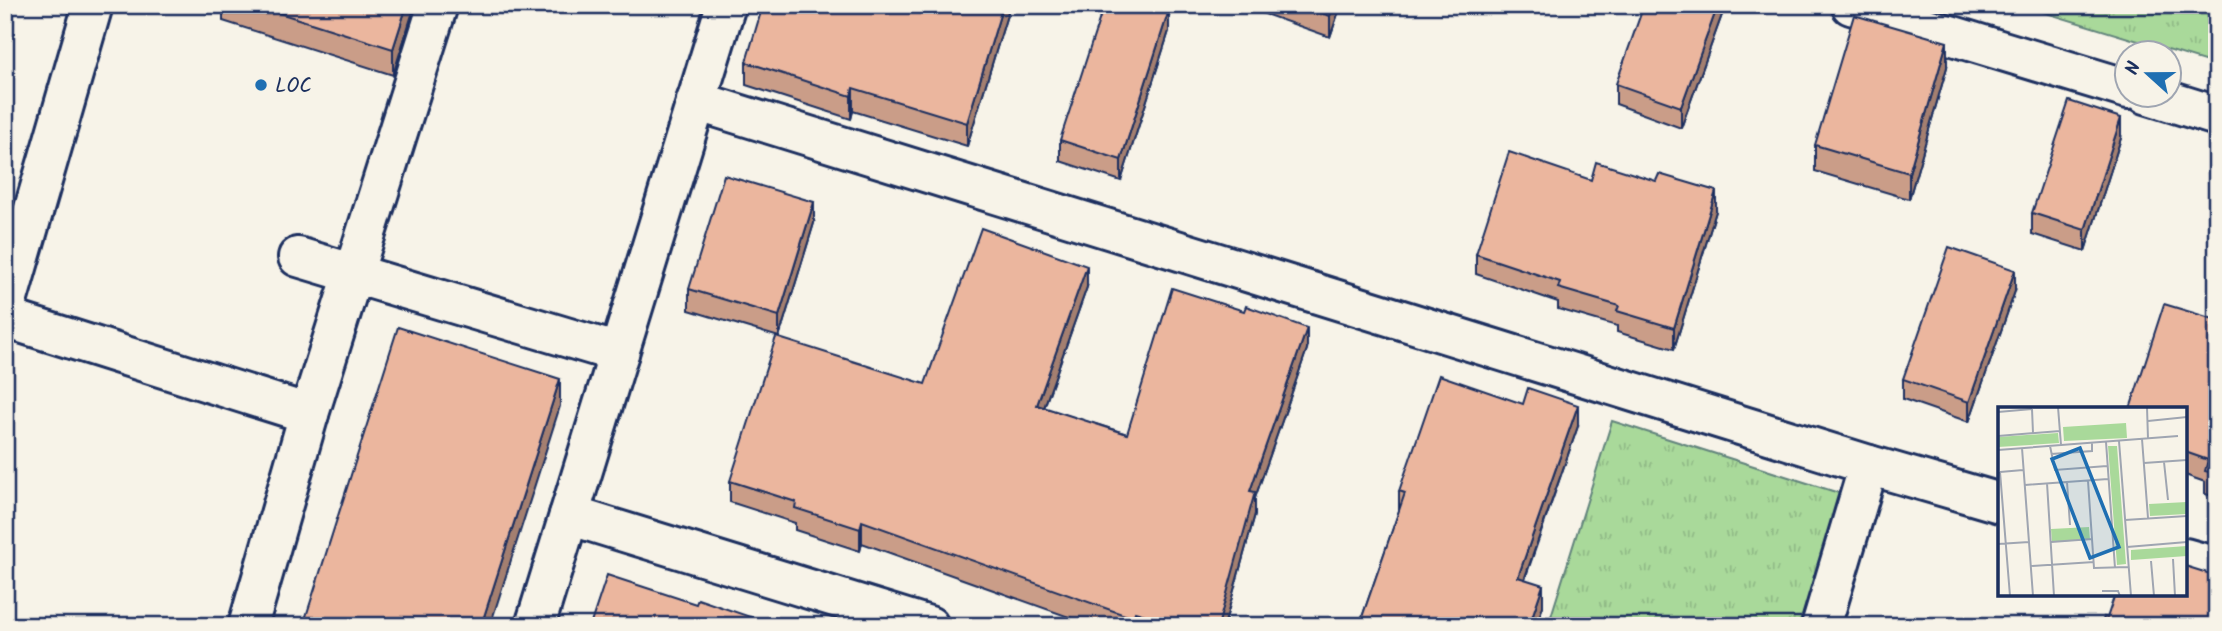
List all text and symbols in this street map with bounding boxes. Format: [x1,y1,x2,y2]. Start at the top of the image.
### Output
north arrow [2114,38,2184,108]
text: N [2118,58,2150,80]
place label: LOC [275,70,312,103]
marker: LOC [253,77,269,93]
inset map [1998,407,2187,596]

